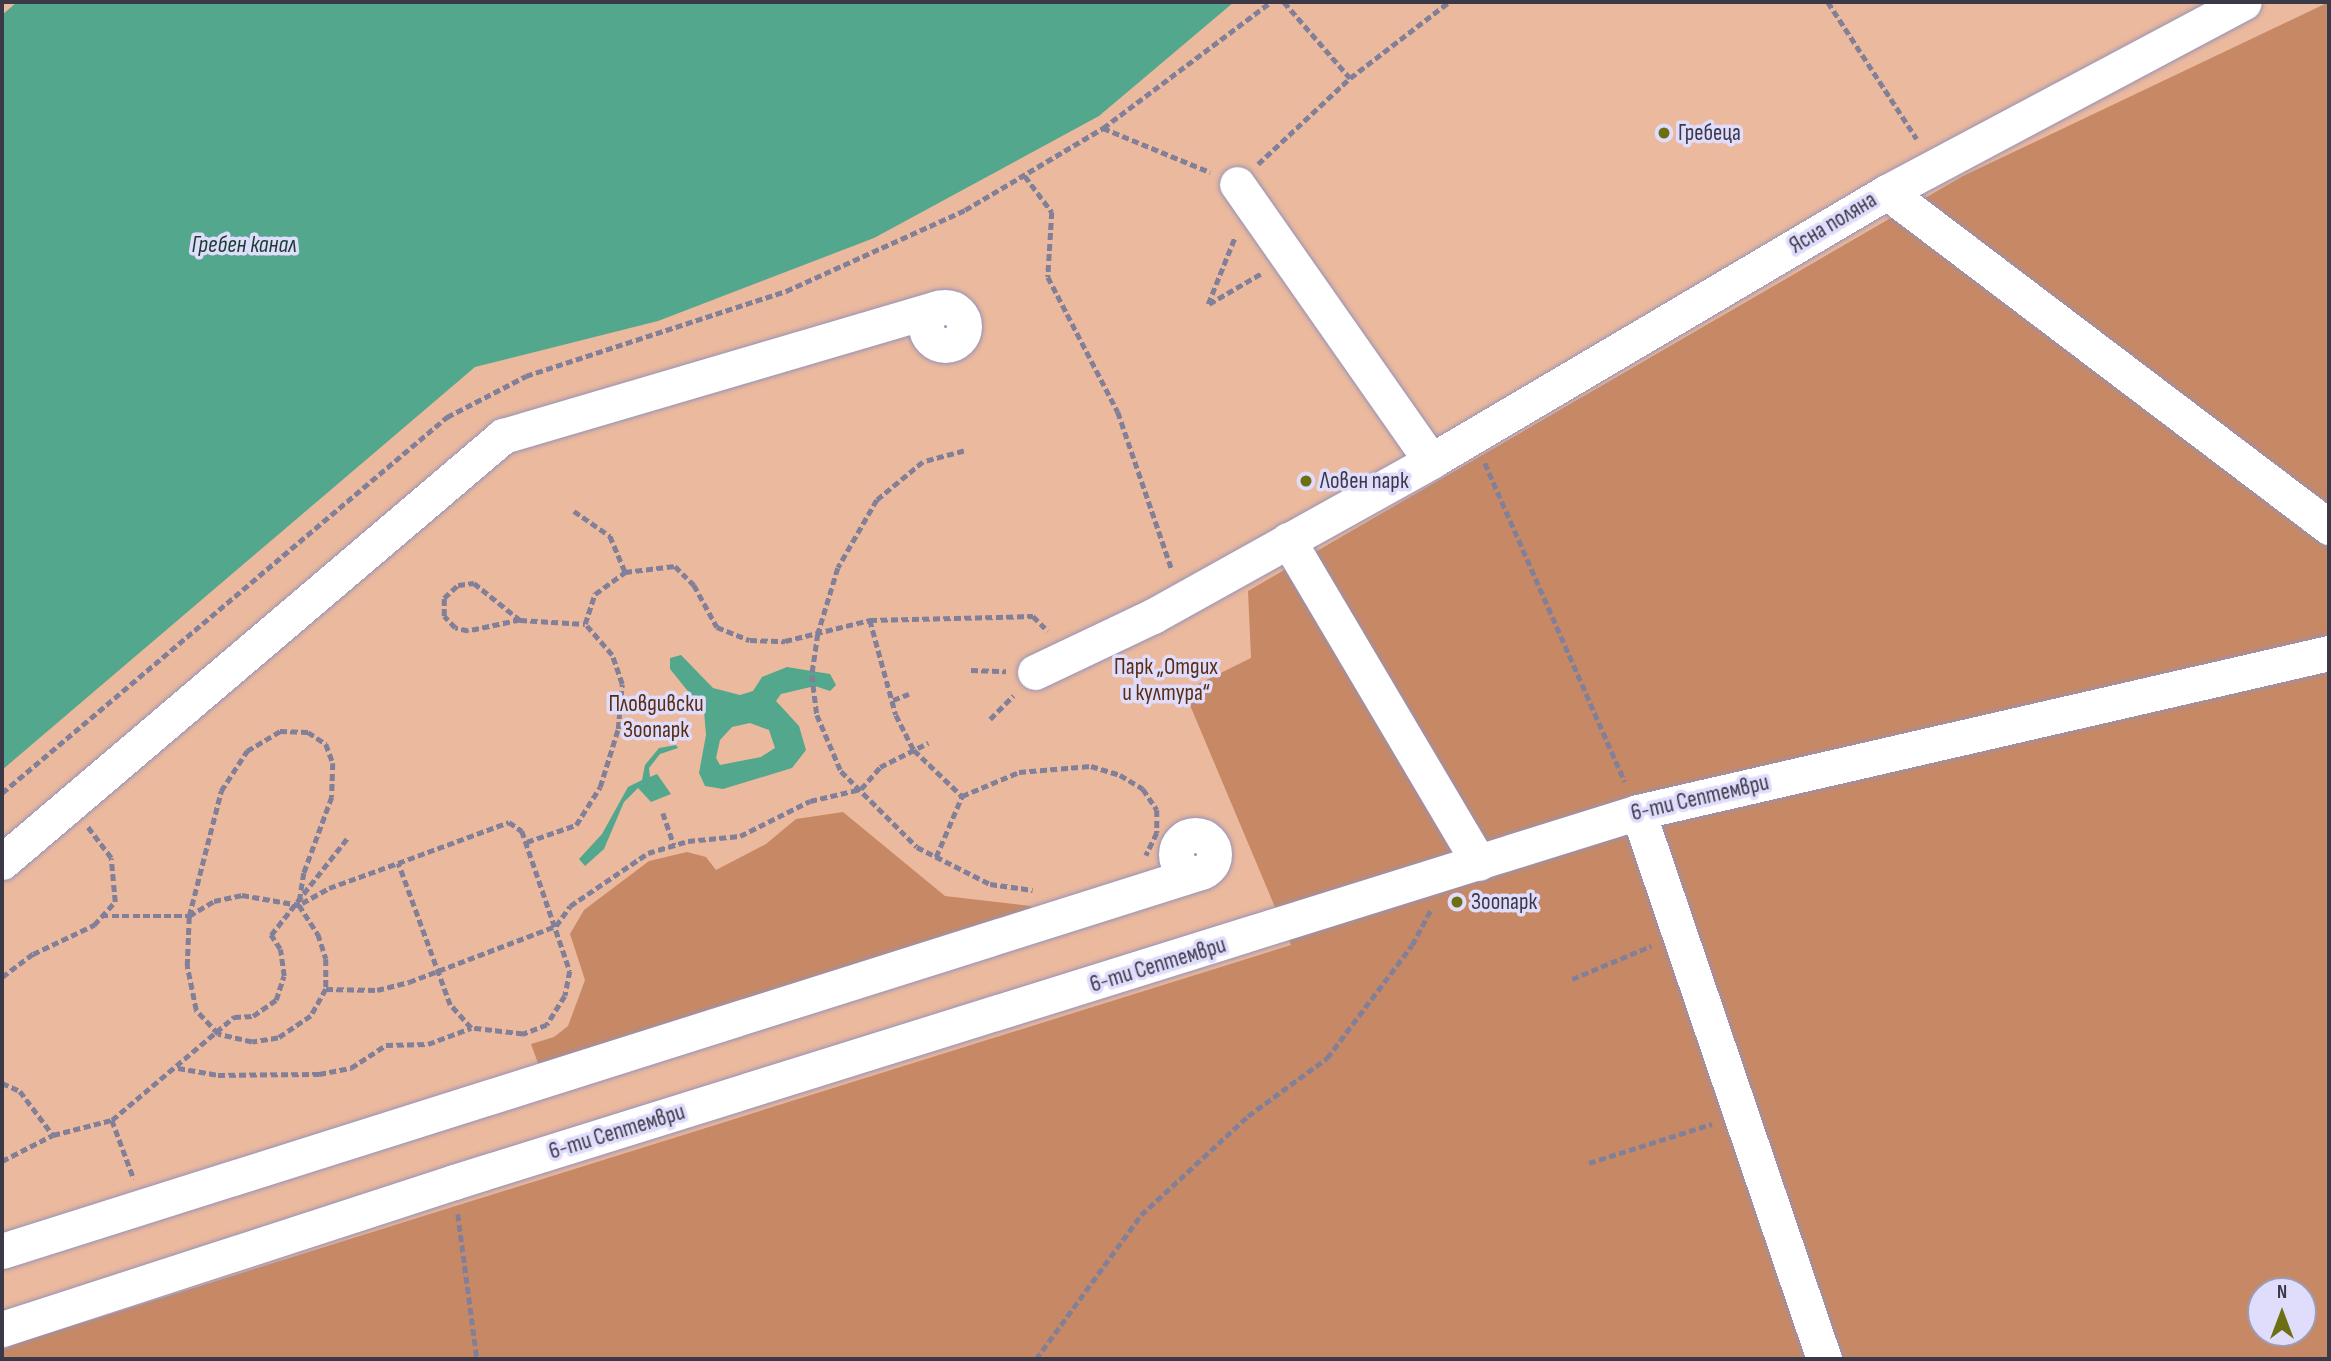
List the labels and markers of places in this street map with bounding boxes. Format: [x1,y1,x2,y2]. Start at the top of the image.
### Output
place label: Гребеца [1678,119,1741,147]
marker: Гребеца [1656,125,1672,141]
place label: Ловен парк [1320,467,1409,495]
marker: Ловен парк [1298,473,1314,489]
place label: Зоопарк [1471,888,1537,916]
marker: Зоопарк [1449,894,1465,910]

